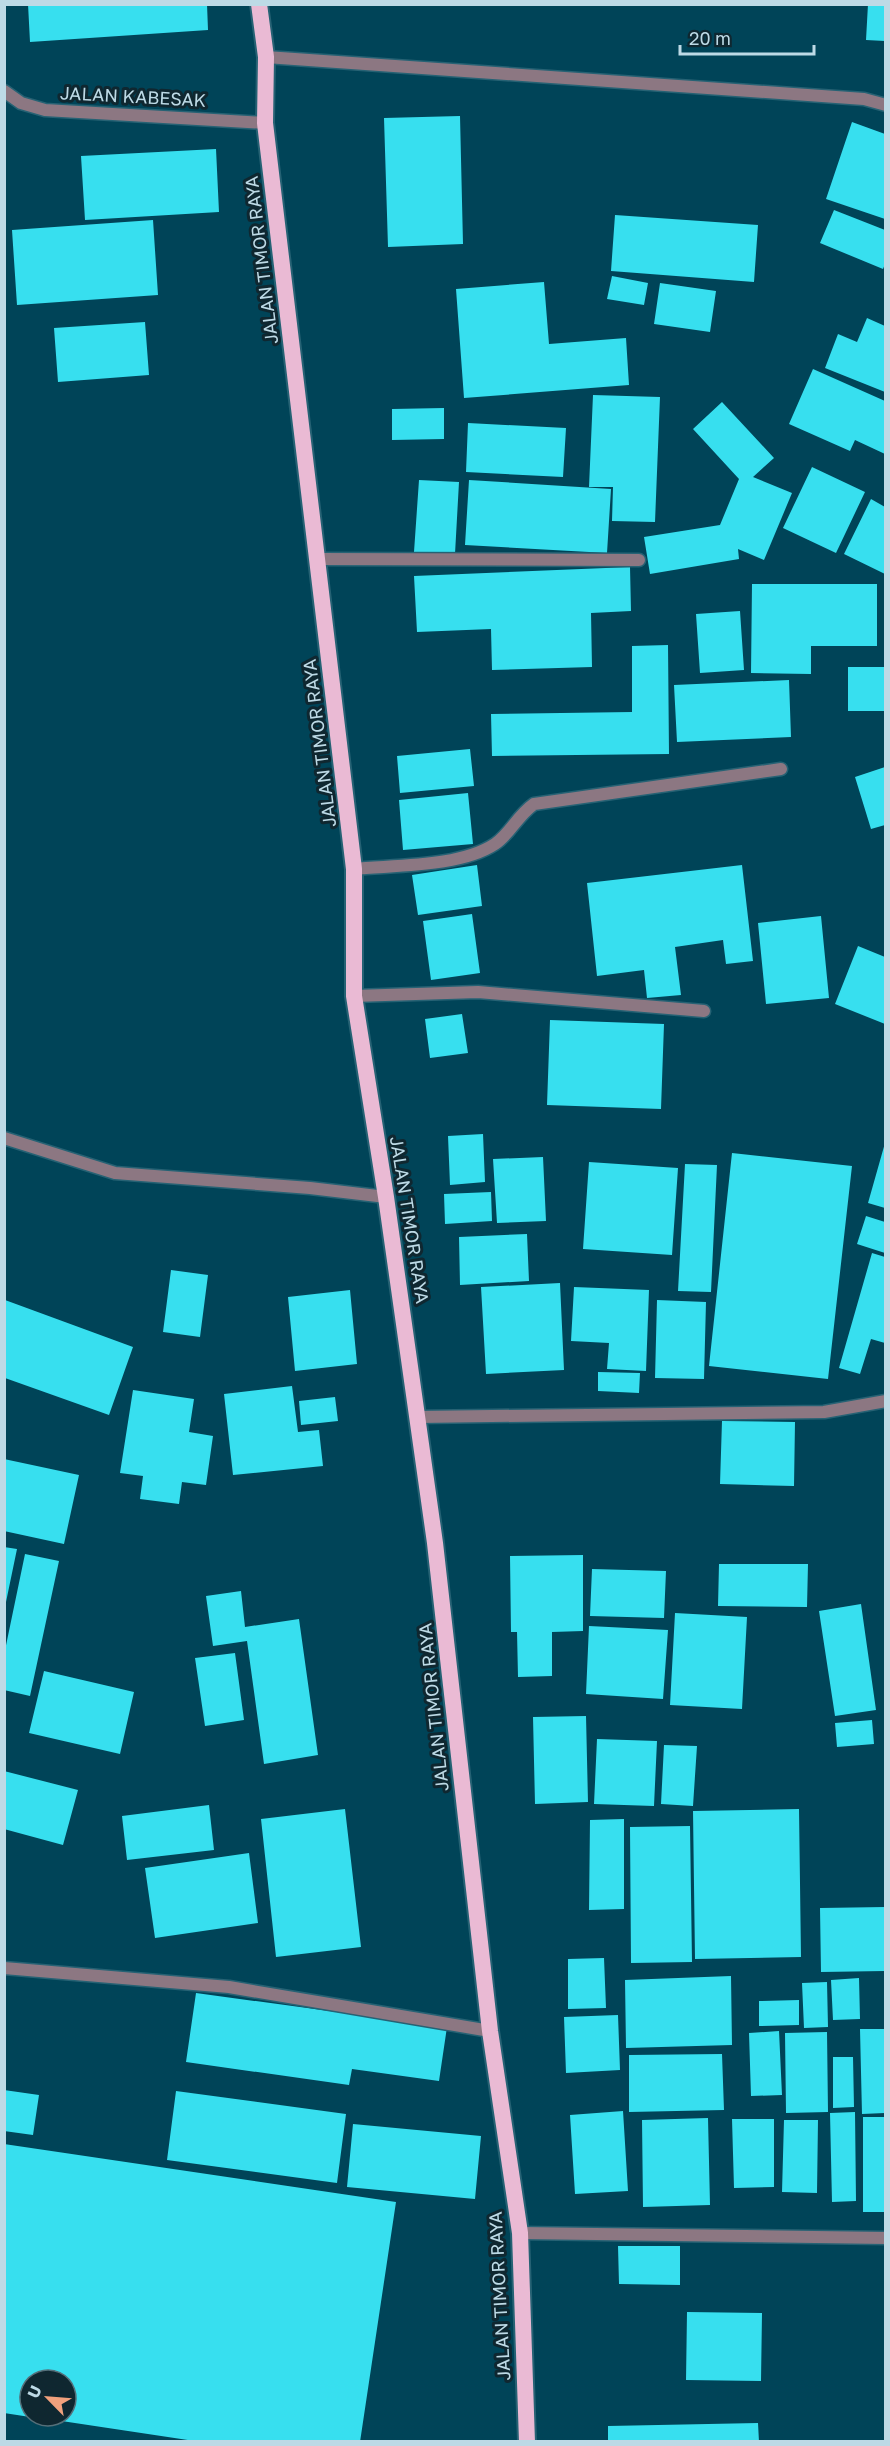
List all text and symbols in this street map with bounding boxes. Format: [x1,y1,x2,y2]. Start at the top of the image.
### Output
scale bar [680,18,814,56]
text: 20 m [689,27,731,49]
street label: JALAN KABESAK [59,81,207,111]
street label: JALAN TIMOR RAYA [240,175,282,345]
street label: JALAN TIMOR RAYA [298,658,340,828]
street label: JALAN TIMOR RAYA [386,1135,434,1305]
street label: JALAN TIMOR RAYA [413,1622,453,1792]
street label: JALAN TIMOR RAYA [484,2211,514,2381]
north arrow [18,2368,78,2428]
text: U [23,2382,46,2401]

